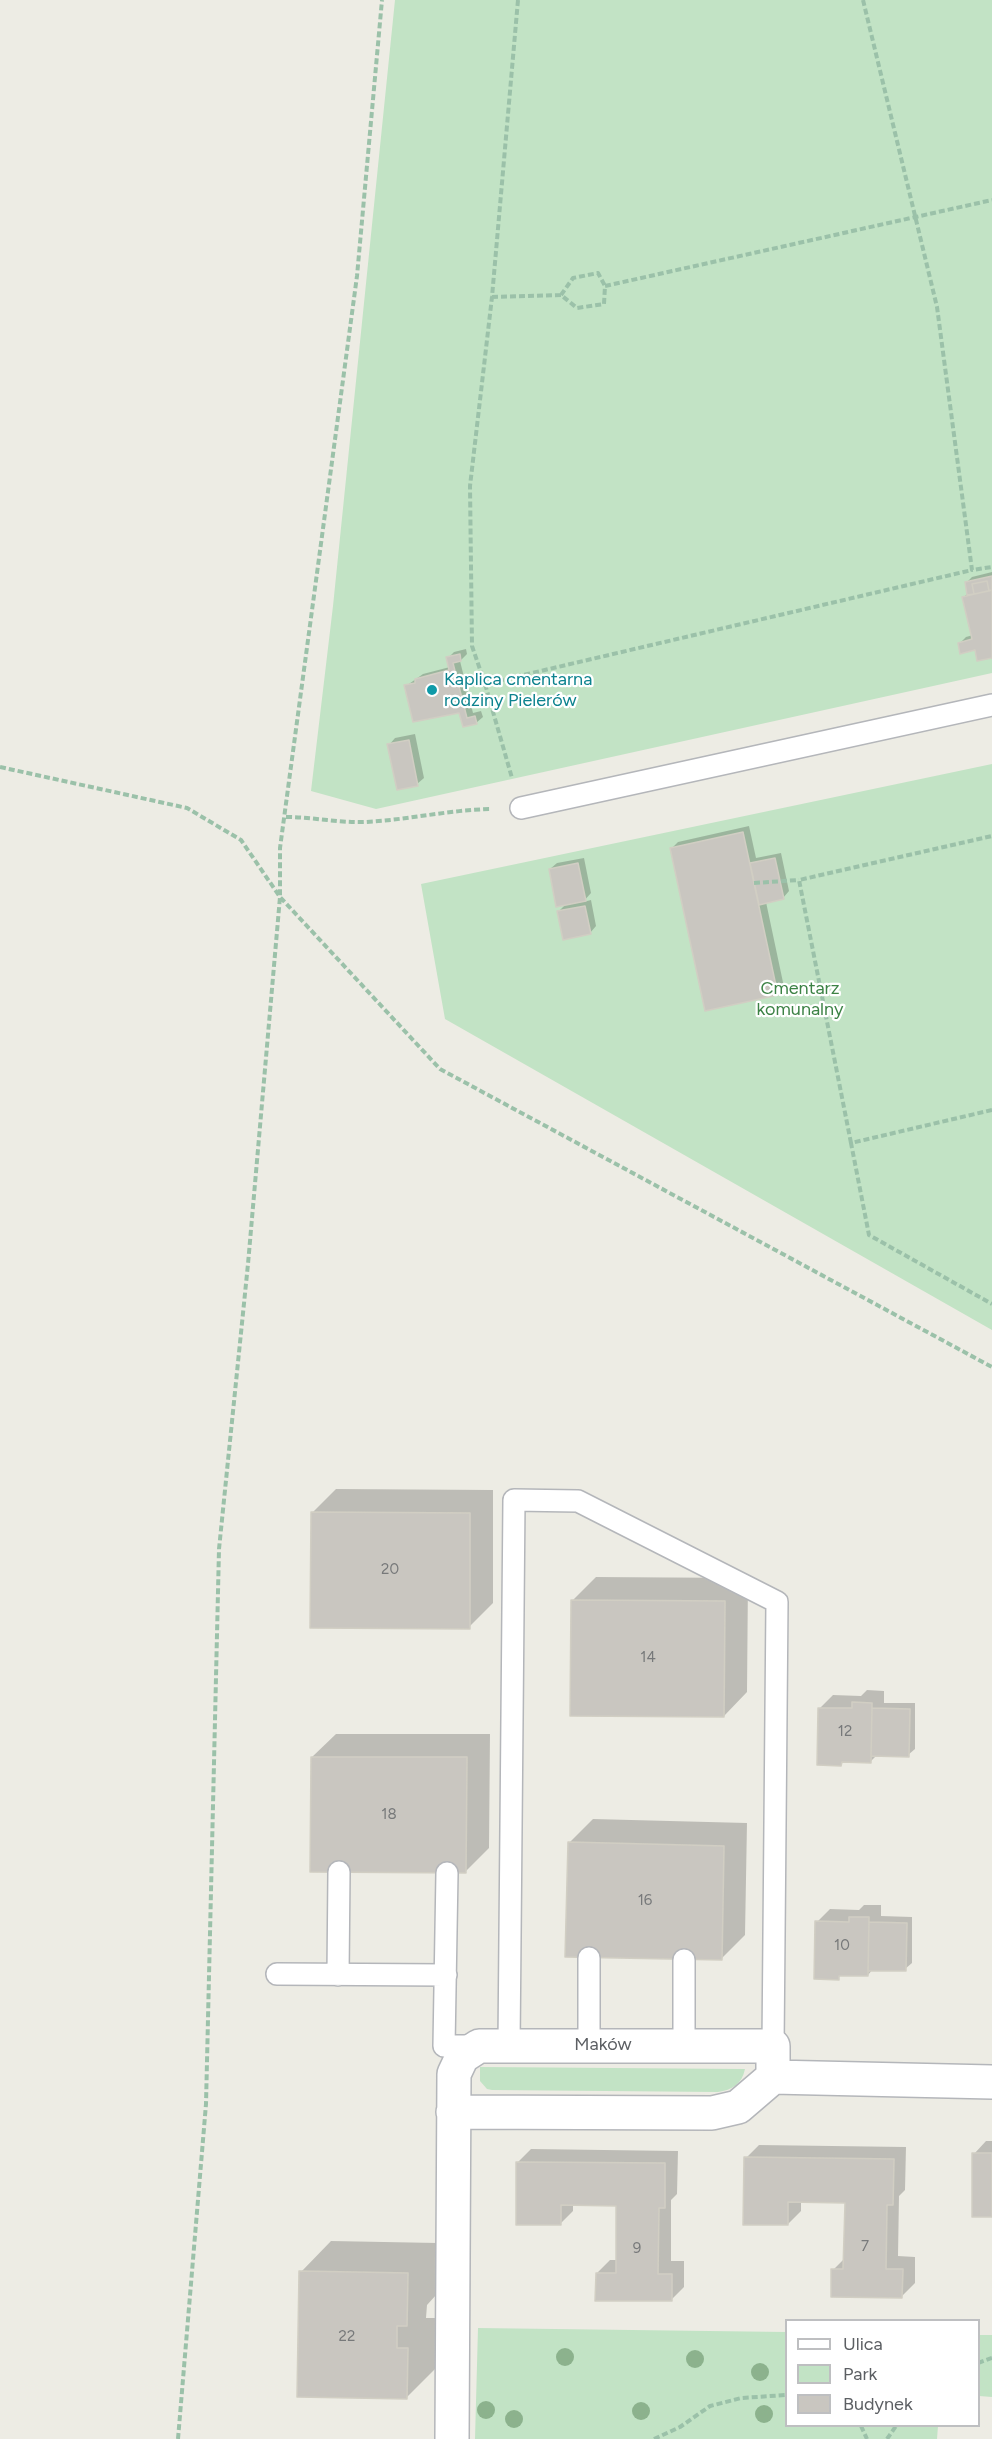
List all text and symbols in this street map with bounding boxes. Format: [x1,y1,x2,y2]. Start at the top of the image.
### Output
place label: Kaplica cmentarna rodziny Pielerów [444,669,592,712]
marker: Kaplica cmentarna rodziny Pielerów [425,683,439,697]
park label: Cmentarz komunalny [757,978,843,1020]
house number: 20 [381,1561,399,1579]
house number: 14 [640,1649,656,1667]
house number: 12 [838,1723,852,1741]
house number: 18 [381,1806,397,1824]
house number: 16 [638,1892,652,1910]
house number: 10 [834,1937,850,1955]
street label: Maków [574,2034,632,2056]
house number: 7 [861,2238,869,2256]
house number: 9 [633,2240,641,2258]
legend [785,2319,980,2427]
house number: 22 [339,2328,355,2346]
text: Ulica [843,2333,883,2355]
text: Park [843,2363,877,2385]
text: Budynek [843,2393,913,2415]

